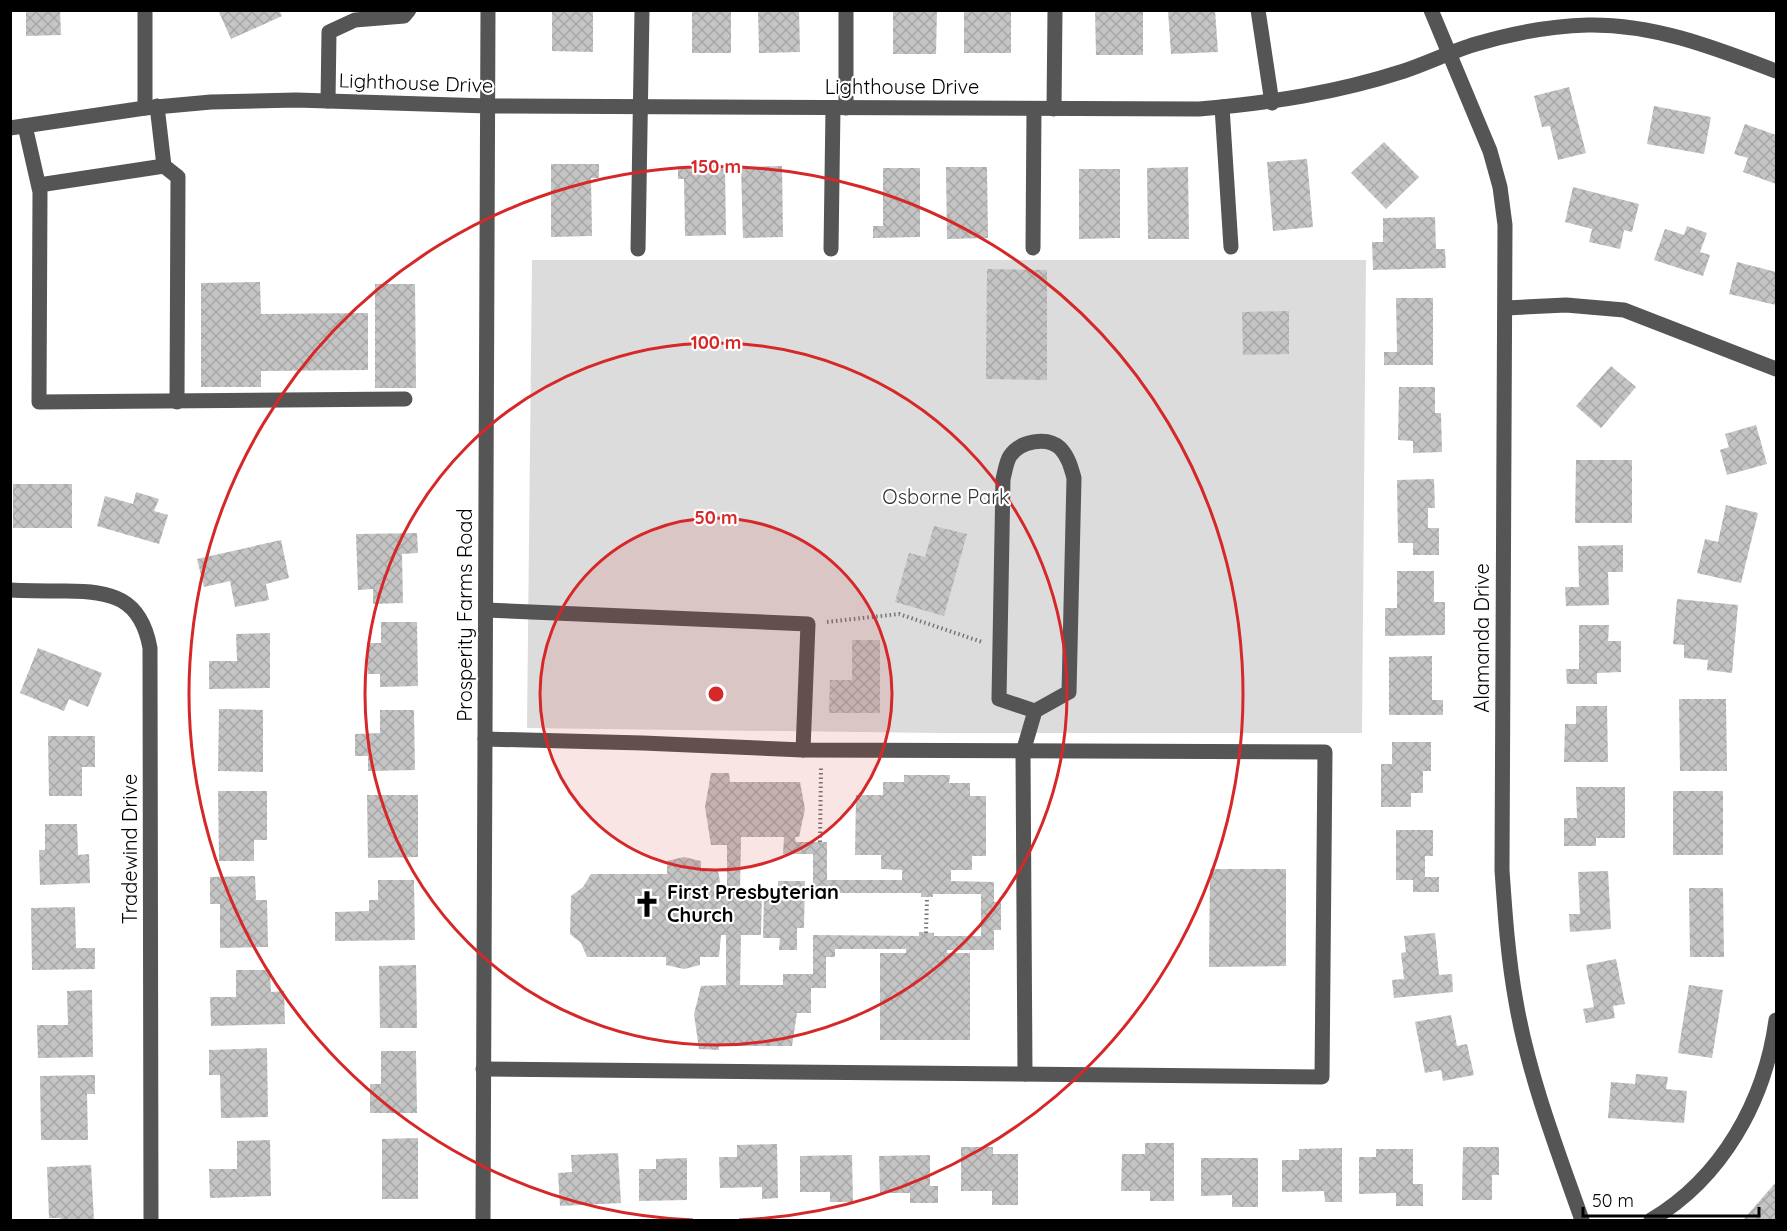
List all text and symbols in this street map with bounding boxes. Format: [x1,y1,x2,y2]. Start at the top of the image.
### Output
street label: Lighthouse Drive [338,67,494,98]
street label: Lighthouse Drive [825,74,979,99]
text: 150 m [691,155,741,178]
text: 100 m [691,331,741,354]
park label: Osborne Park [882,484,1010,509]
text: 50 m [694,506,738,529]
street label: Prosperity Farms Road [452,508,477,722]
street label: Alamanda Drive [1469,563,1494,713]
centre of rings [706,684,726,704]
street label: Tradewind Drive [117,774,142,924]
place label: First Presbyterian Church [667,879,839,927]
church icon: First Presbyterian Church [632,889,662,919]
scale bar [1583,1180,1758,1218]
text: 50 m [1592,1189,1634,1212]

